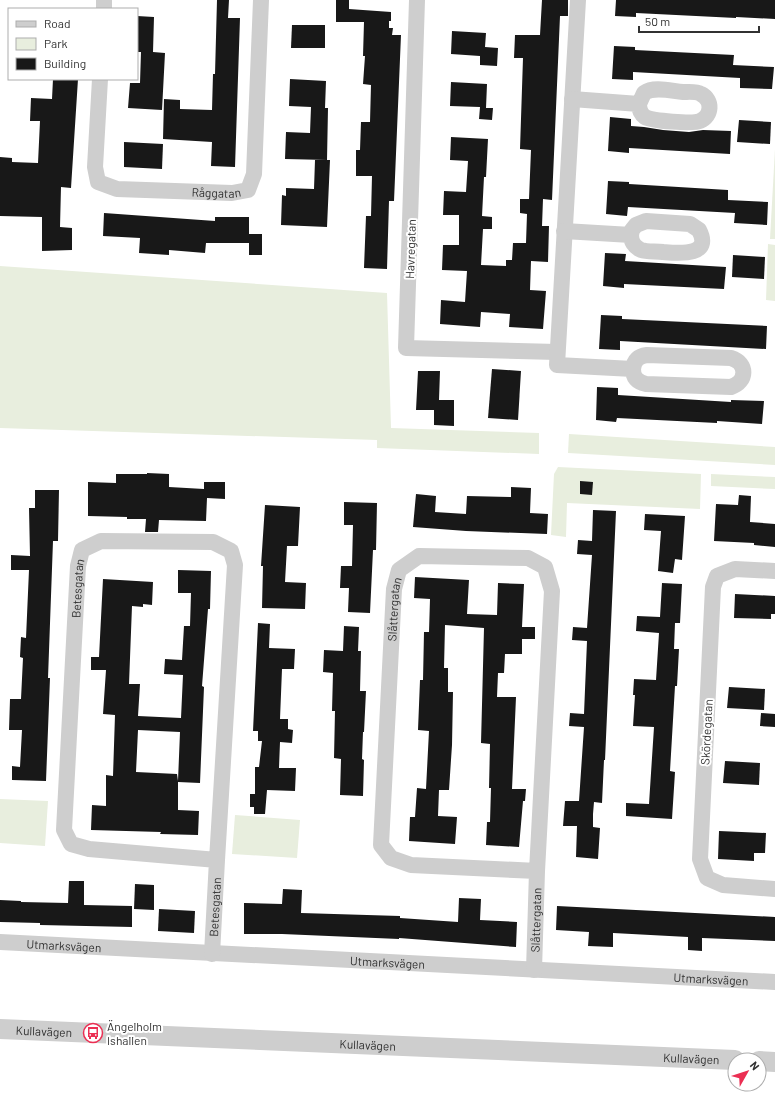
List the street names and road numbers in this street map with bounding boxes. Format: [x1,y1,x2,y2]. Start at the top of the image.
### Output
street label: Råggatan [191,184,242,200]
street label: Havregatan [402,219,418,279]
street label: Betesgatan [68,557,87,618]
street label: Slåttergatan [384,575,404,642]
street label: Skördegatan [697,699,715,765]
street label: Betesgatan [206,877,223,937]
street label: Slåttergatan [528,888,543,953]
street label: Utmarksvägen [26,936,102,954]
street label: Utmarksvägen [350,953,425,971]
street label: Utmarksvägen [673,970,749,988]
street label: Kullavägen [16,1023,72,1039]
street label: Kullavägen [339,1036,396,1053]
street label: Kullavägen [663,1050,720,1066]

